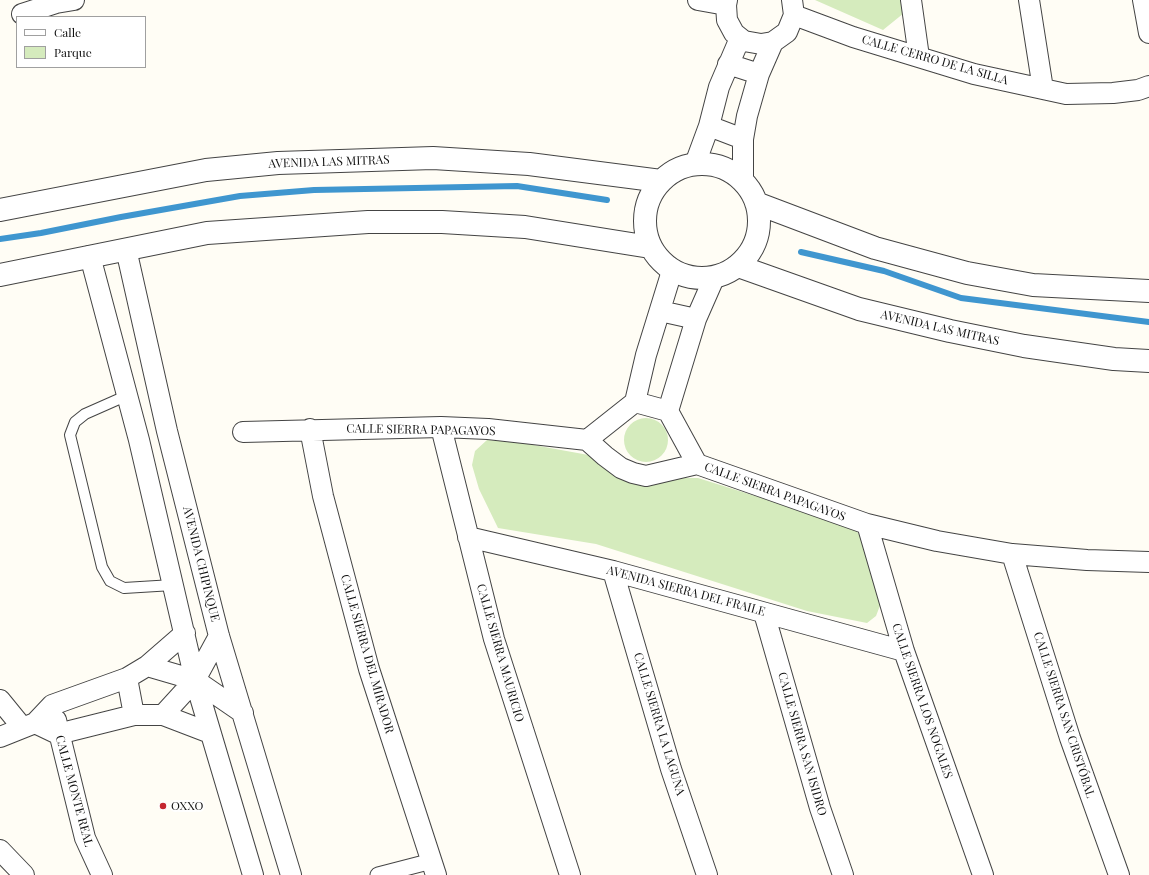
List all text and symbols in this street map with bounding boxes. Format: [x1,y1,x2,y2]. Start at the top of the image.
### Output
legend [16,16,146,68]
text: Calle [54,24,81,40]
street label: CALLE CERRO DE LA SILLA [860,32,1010,88]
text: Parque [54,44,92,60]
street label: AVENIDA LAS MITRAS [268,153,390,171]
street label: AVENIDA LAS MITRAS [879,307,1001,349]
street label: CALLE SIERRA PAPAGAYOS [346,421,496,439]
street label: CALLE SIERRA PAPAGAYOS [702,460,848,524]
street label: AVENIDA CHIPINQUE [180,505,222,623]
street label: AVENIDA SIERRA DEL FRAILE [605,563,767,619]
street label: CALLE SIERRA DEL MIRADOR [337,573,397,735]
street label: CALLE SIERRA MAURICIO [473,582,527,724]
street label: CALLE SIERRA LOS NOGALES [889,621,955,781]
street label: CALLE SIERRA SAN CRISTÓBAL [1030,630,1098,800]
street label: CALLE SIERRA LA LAGUNA [630,651,688,797]
street label: CALLE SIERRA SAN ISIDRO [775,670,829,818]
street label: CALLE MONTE REAL [52,734,96,848]
place label: OXXO [171,799,203,813]
marker: OXXO [158,801,168,811]

